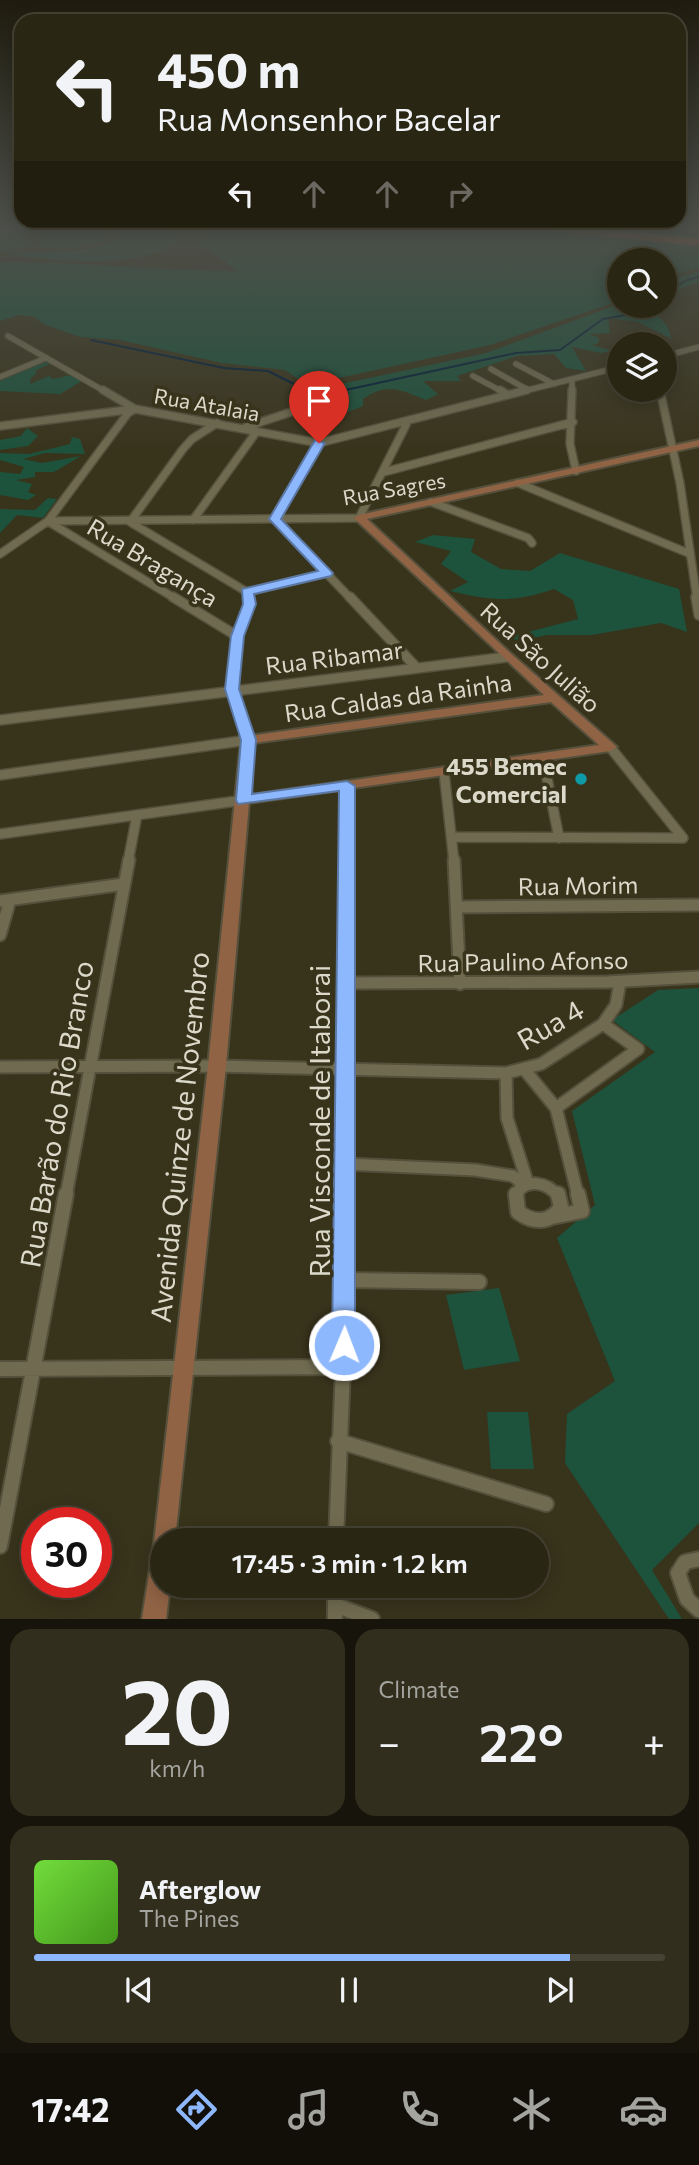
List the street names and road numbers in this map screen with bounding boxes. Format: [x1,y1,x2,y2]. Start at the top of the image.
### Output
street label: Rua Atalaia [152,382,262,426]
street label: Rua Sagres [341,467,447,509]
street label: Rua Bragança [82,512,224,612]
street label: Rua São Julião [475,596,607,718]
street label: Rua Ribamar [263,634,405,680]
street label: Rua Caldas da Rainha [282,667,514,727]
street label: Rua Morim [518,869,638,901]
street label: Rua Paulino Afonso [417,945,629,977]
street label: Avenida Quinze de Novembro [143,950,215,1324]
street label: Rua Barão do Rio Branco [12,958,100,1270]
street label: Rua Visconde de Itaborai [302,965,336,1277]
street label: Rua 4 [511,991,589,1056]

